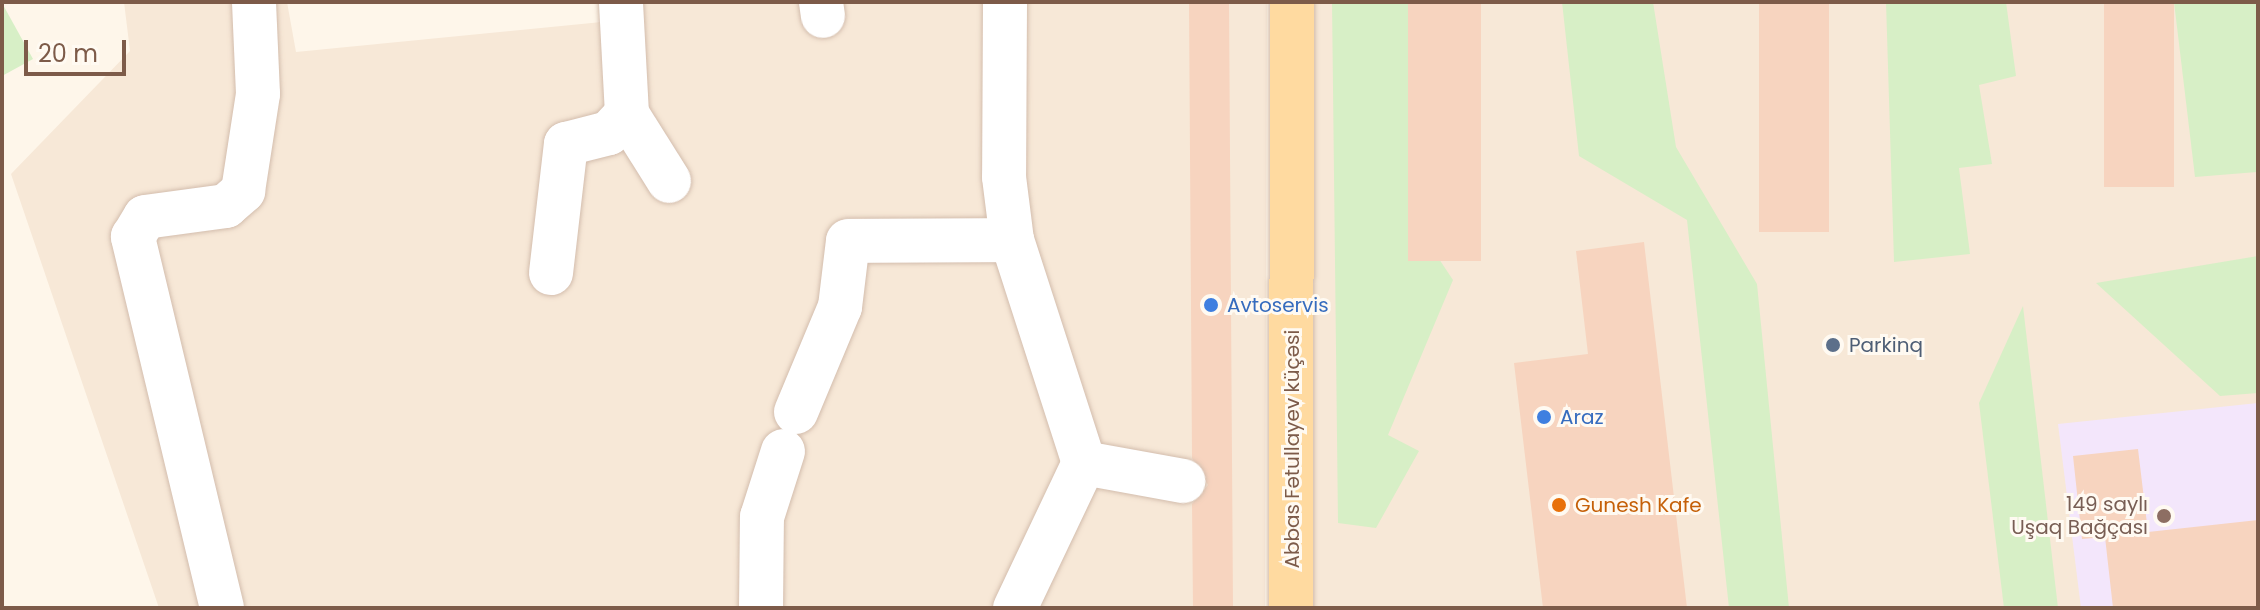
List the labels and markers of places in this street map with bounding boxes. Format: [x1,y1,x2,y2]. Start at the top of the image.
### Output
place label: Avtoservis [1227,293,1329,317]
marker: Avtoservis [1202,296,1220,314]
place label: Parkinq [1849,333,1923,357]
marker: Parkinq [1824,336,1842,354]
place label: Araz [1560,405,1604,429]
marker: Araz [1535,408,1553,426]
place label: 149 saylı Uşaq Bağçası [2011,492,2148,539]
place label: Gunesh Kafe [1575,493,1702,517]
marker: Gunesh Kafe [1550,496,1568,514]
marker: 149 saylı Uşaq Bağçası [2155,507,2173,525]

